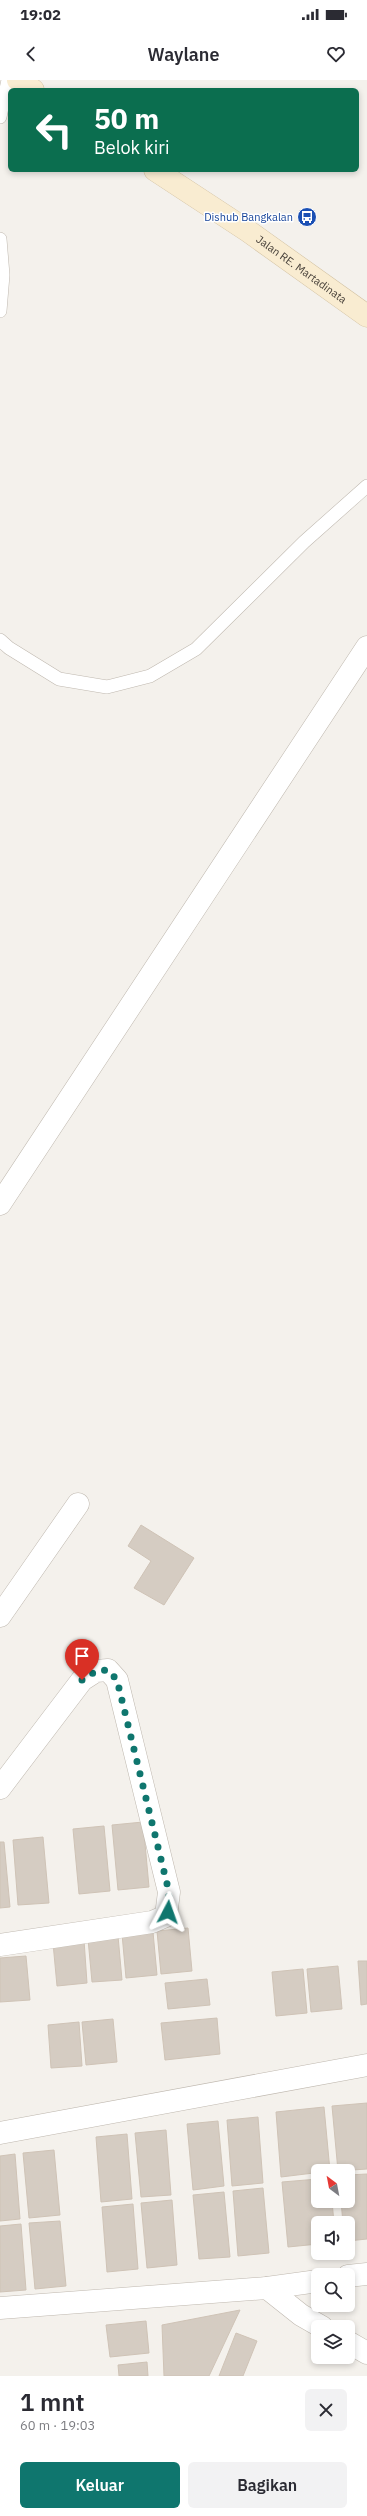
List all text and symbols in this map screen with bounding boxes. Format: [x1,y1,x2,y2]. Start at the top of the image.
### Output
text: 19:02 [20,5,61,24]
icon: back [20,43,42,65]
text: Waylane [148,43,219,66]
icon: heart [325,43,347,65]
text: 50 m [94,100,159,137]
icon: left [28,104,80,156]
text: Belok kiri [94,136,169,159]
bus stop icon: Dishub Bangkalan [296,206,318,228]
place label: Dishub Bangkalan [204,210,293,224]
street label: Jalan RE. Martadinata [254,232,350,306]
pin [65,1639,99,1680]
icon: arrive [71,1645,93,1667]
position arrow [147,1891,189,1933]
north arrow [311,2164,355,2208]
map controls [311,2164,355,2364]
button: sound [311,2216,355,2260]
button: search [311,2268,355,2312]
button: layers [311,2320,355,2364]
text: 1 mnt [20,2386,84,2418]
button: close [305,2389,347,2431]
text: 60 m · 19:03 [20,2417,95,2434]
button: Keluar [20,2462,180,2508]
button: Bagikan [188,2462,347,2508]

